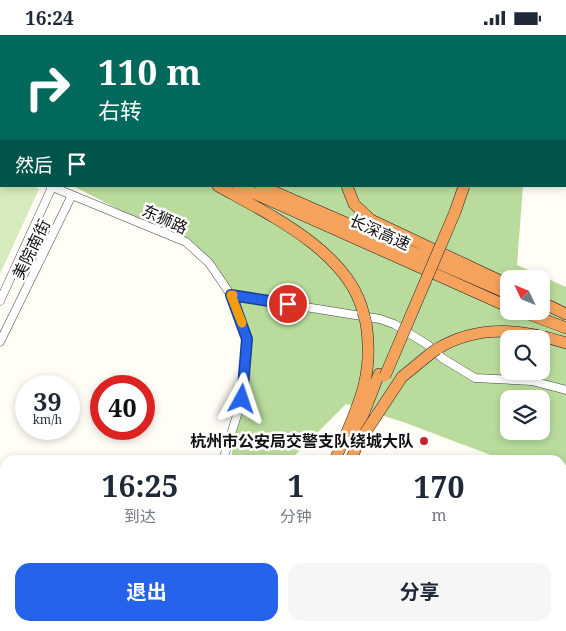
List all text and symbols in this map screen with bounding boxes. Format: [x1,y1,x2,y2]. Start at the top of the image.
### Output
text: 16:24 [25,5,74,31]
text: 110 m [98,48,201,95]
icon: right [15,55,80,120]
text: 右转 [98,95,142,125]
icon: arrive [63,150,91,178]
text: 然后 [15,152,53,178]
street label: 东狮路 [139,199,191,239]
street label: 长深高速 [346,209,414,255]
street label: 美院南街 [7,215,55,283]
north arrow [500,270,550,320]
map controls [500,270,550,440]
pin [267,283,309,325]
icon: arrive [274,290,302,318]
button: search [500,330,550,380]
position arrow [215,372,267,424]
speed limit sign: 40 [90,375,155,440]
text: 39 [33,384,62,418]
button: layers [500,390,550,440]
text: km/h [33,411,62,428]
place label: 杭州市公安局交警支队绕城大队 [190,430,414,452]
marker: 杭州市公安局交警支队绕城大队 [418,435,430,447]
text: 16:25 [102,465,178,506]
text: 1 [288,465,305,506]
text: 170 [414,466,464,507]
text: m [431,504,447,526]
text: 到达 [124,505,156,527]
text: 分钟 [280,505,312,527]
button: 退出 [15,563,278,621]
button: 分享 [288,563,551,621]

